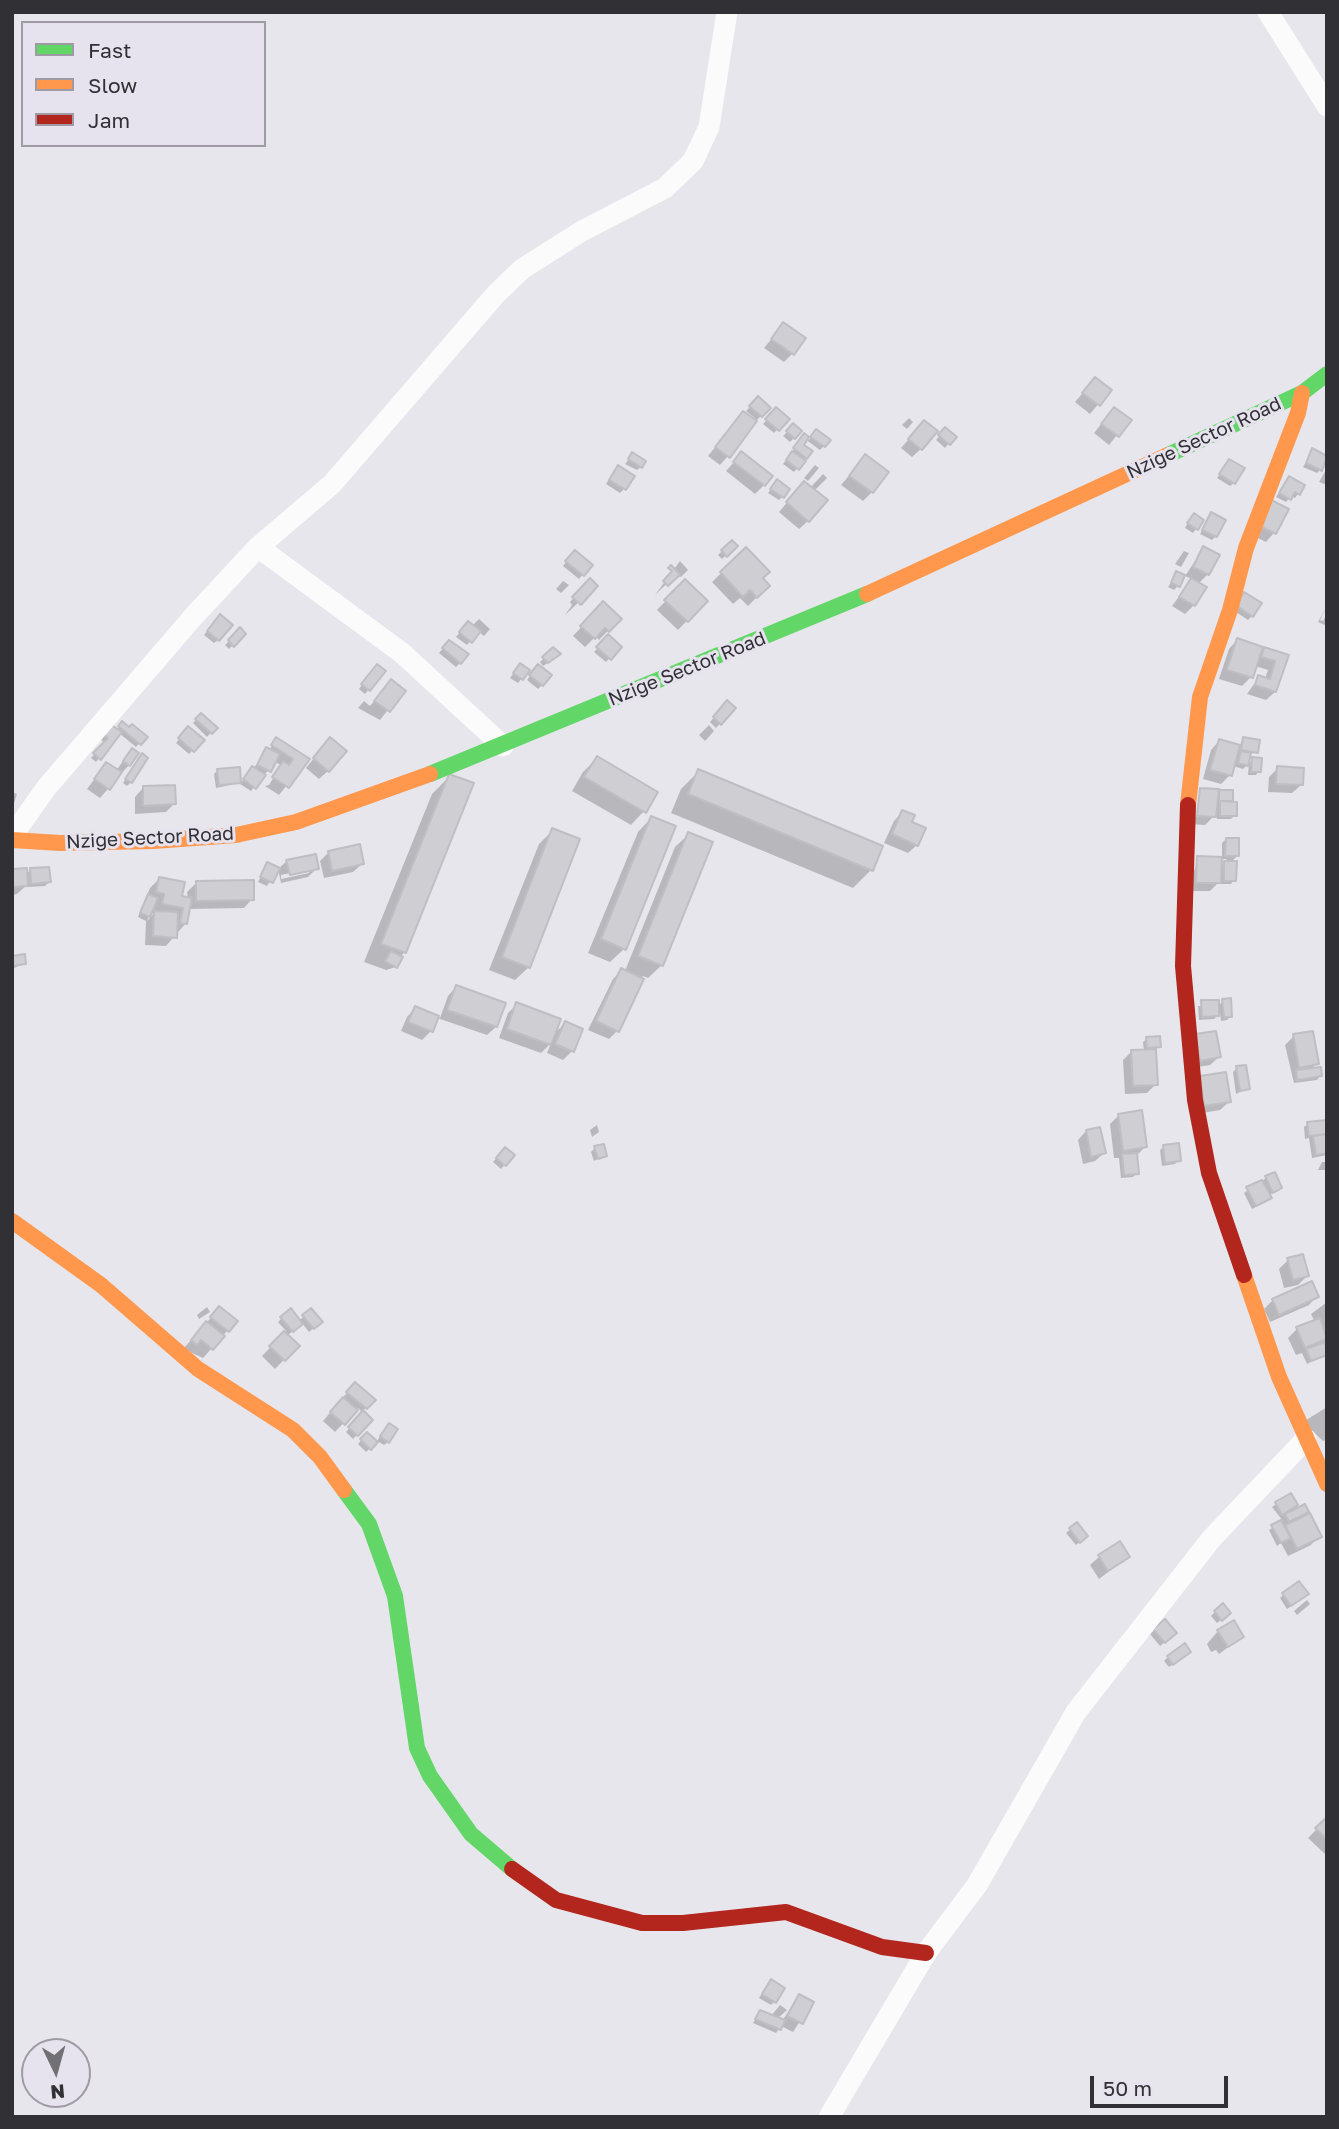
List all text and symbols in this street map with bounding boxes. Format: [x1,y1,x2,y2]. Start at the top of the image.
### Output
legend [21,21,266,147]
text: Fast [88,37,131,63]
text: Slow [88,72,137,98]
text: Jam [88,107,130,133]
street label: Nzige Sector Road [1123,392,1285,484]
street label: Nzige Sector Road [605,627,769,711]
street label: Nzige Sector Road [66,822,234,854]
north arrow [21,2038,91,2108]
scale bar [1094,2062,1232,2106]
text: 50 m [1103,2075,1152,2101]
text: N [50,2080,66,2105]

